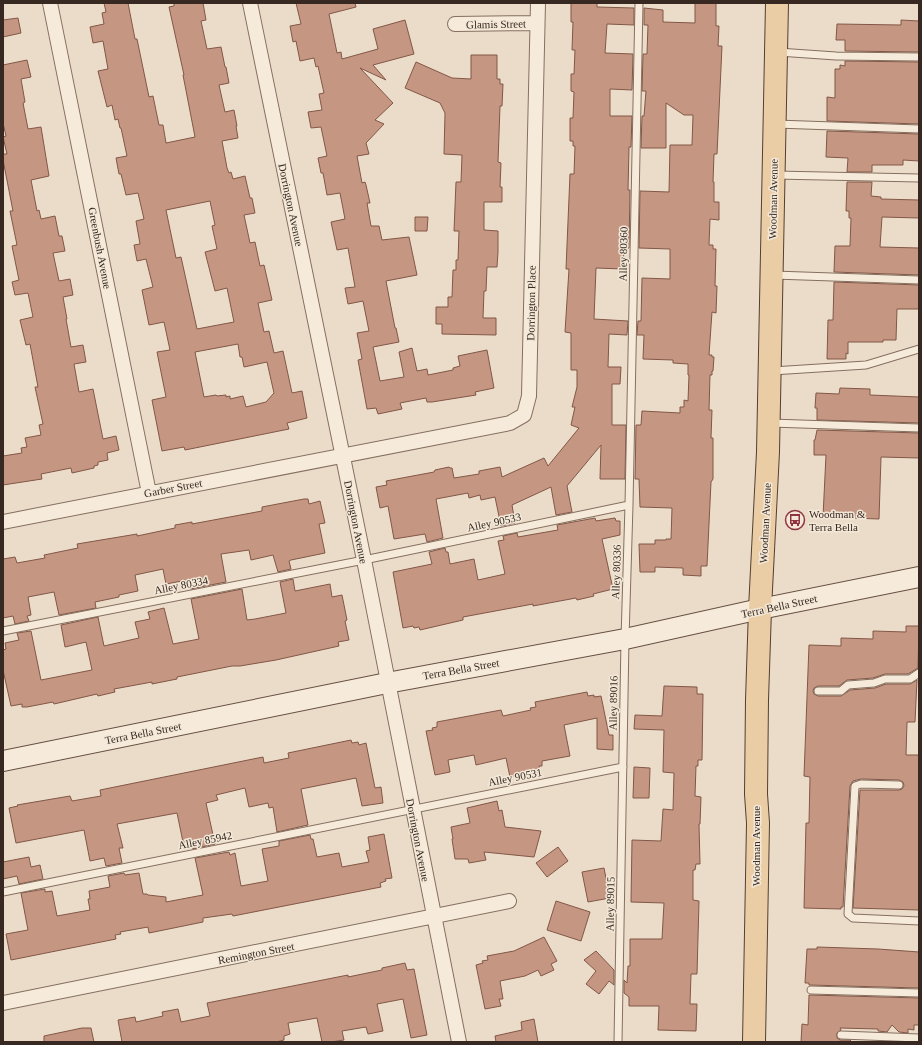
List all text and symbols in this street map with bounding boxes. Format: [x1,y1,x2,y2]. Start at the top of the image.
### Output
street label: Glamis Street [466,17,526,31]
street label: Woodman Avenue [766,159,780,239]
street label: Dorrington Avenue [276,162,306,248]
street label: Greenbush Avenue [86,206,114,290]
street label: Alley 80360 [617,226,629,281]
street label: Dorrington Place [524,265,538,341]
street label: Garber Street [143,476,203,500]
street label: Dorrington Avenue [342,479,370,565]
street label: Woodman Avenue [757,482,773,564]
place label: Woodman & Terra Bella [809,508,866,533]
bus stop icon: Woodman & Terra Bella [784,509,806,531]
street label: Alley 90533 [466,510,522,534]
street label: Alley 80336 [609,544,623,600]
street label: Alley 80334 [153,574,209,596]
street label: Terra Bella Street [740,592,818,620]
street label: Terra Bella Street [422,656,500,682]
street label: Alley 89016 [607,675,619,730]
street label: Terra Bella Street [104,720,182,746]
street label: Alley 90531 [487,766,543,788]
street label: Dorrington Avenue [404,797,432,883]
street label: Woodman Avenue [750,806,762,886]
street label: Alley 85942 [177,829,233,851]
street label: Alley 89015 [604,876,616,931]
street label: Remington Street [217,940,295,966]

